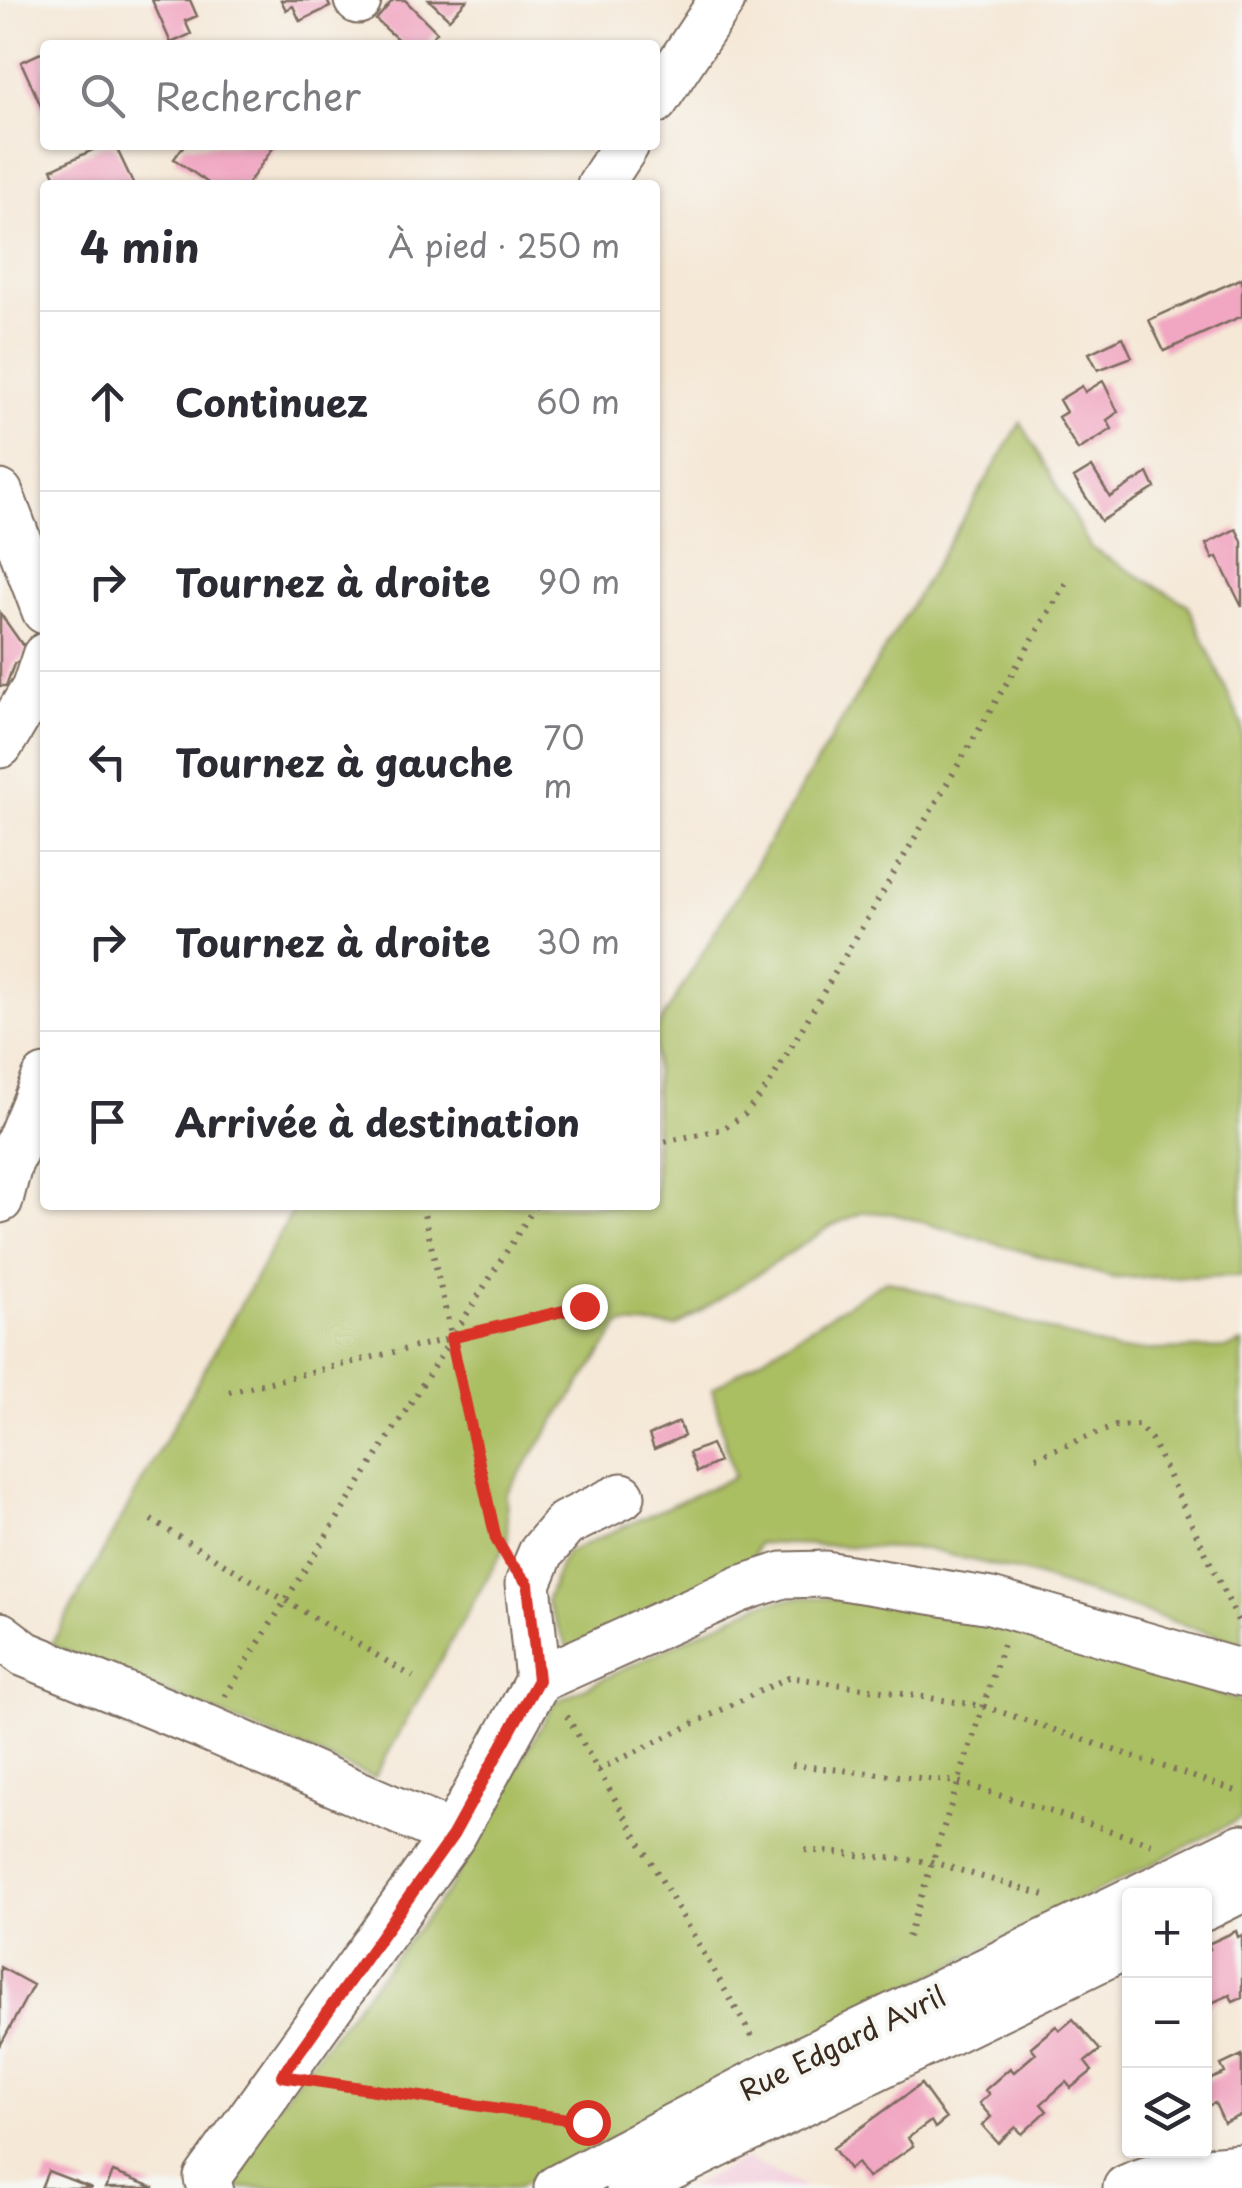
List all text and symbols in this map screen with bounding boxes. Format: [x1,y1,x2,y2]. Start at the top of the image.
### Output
search box [40,40,660,150]
text: Rechercher [155,67,361,124]
icon: search [75,68,130,123]
text: 4 min [80,214,200,277]
text: À pied · 250 m [388,221,620,269]
text: Continuez [175,373,368,430]
icon: ahead [80,374,135,429]
text: 60 m [536,377,620,425]
text: Tournez à droite [175,553,491,610]
icon: right [80,554,135,609]
text: 90 m [538,557,620,605]
text: 70 m [543,713,585,809]
text: Tournez à gauche [175,733,513,790]
icon: left [80,734,135,789]
text: Tournez à droite [175,913,491,970]
icon: right [80,914,135,969]
text: 30 m [536,917,620,965]
text: Arrivée à destination [175,1093,580,1150]
icon: arrive [80,1094,135,1149]
route end [562,1284,608,1330]
map controls [1122,1888,1212,2158]
button: + [1122,1888,1212,1978]
street label: Rue Edgard Avril [731,1973,953,2111]
button: − [1122,1978,1212,2068]
button: layers [1122,2068,1212,2158]
route start [565,2100,611,2146]

